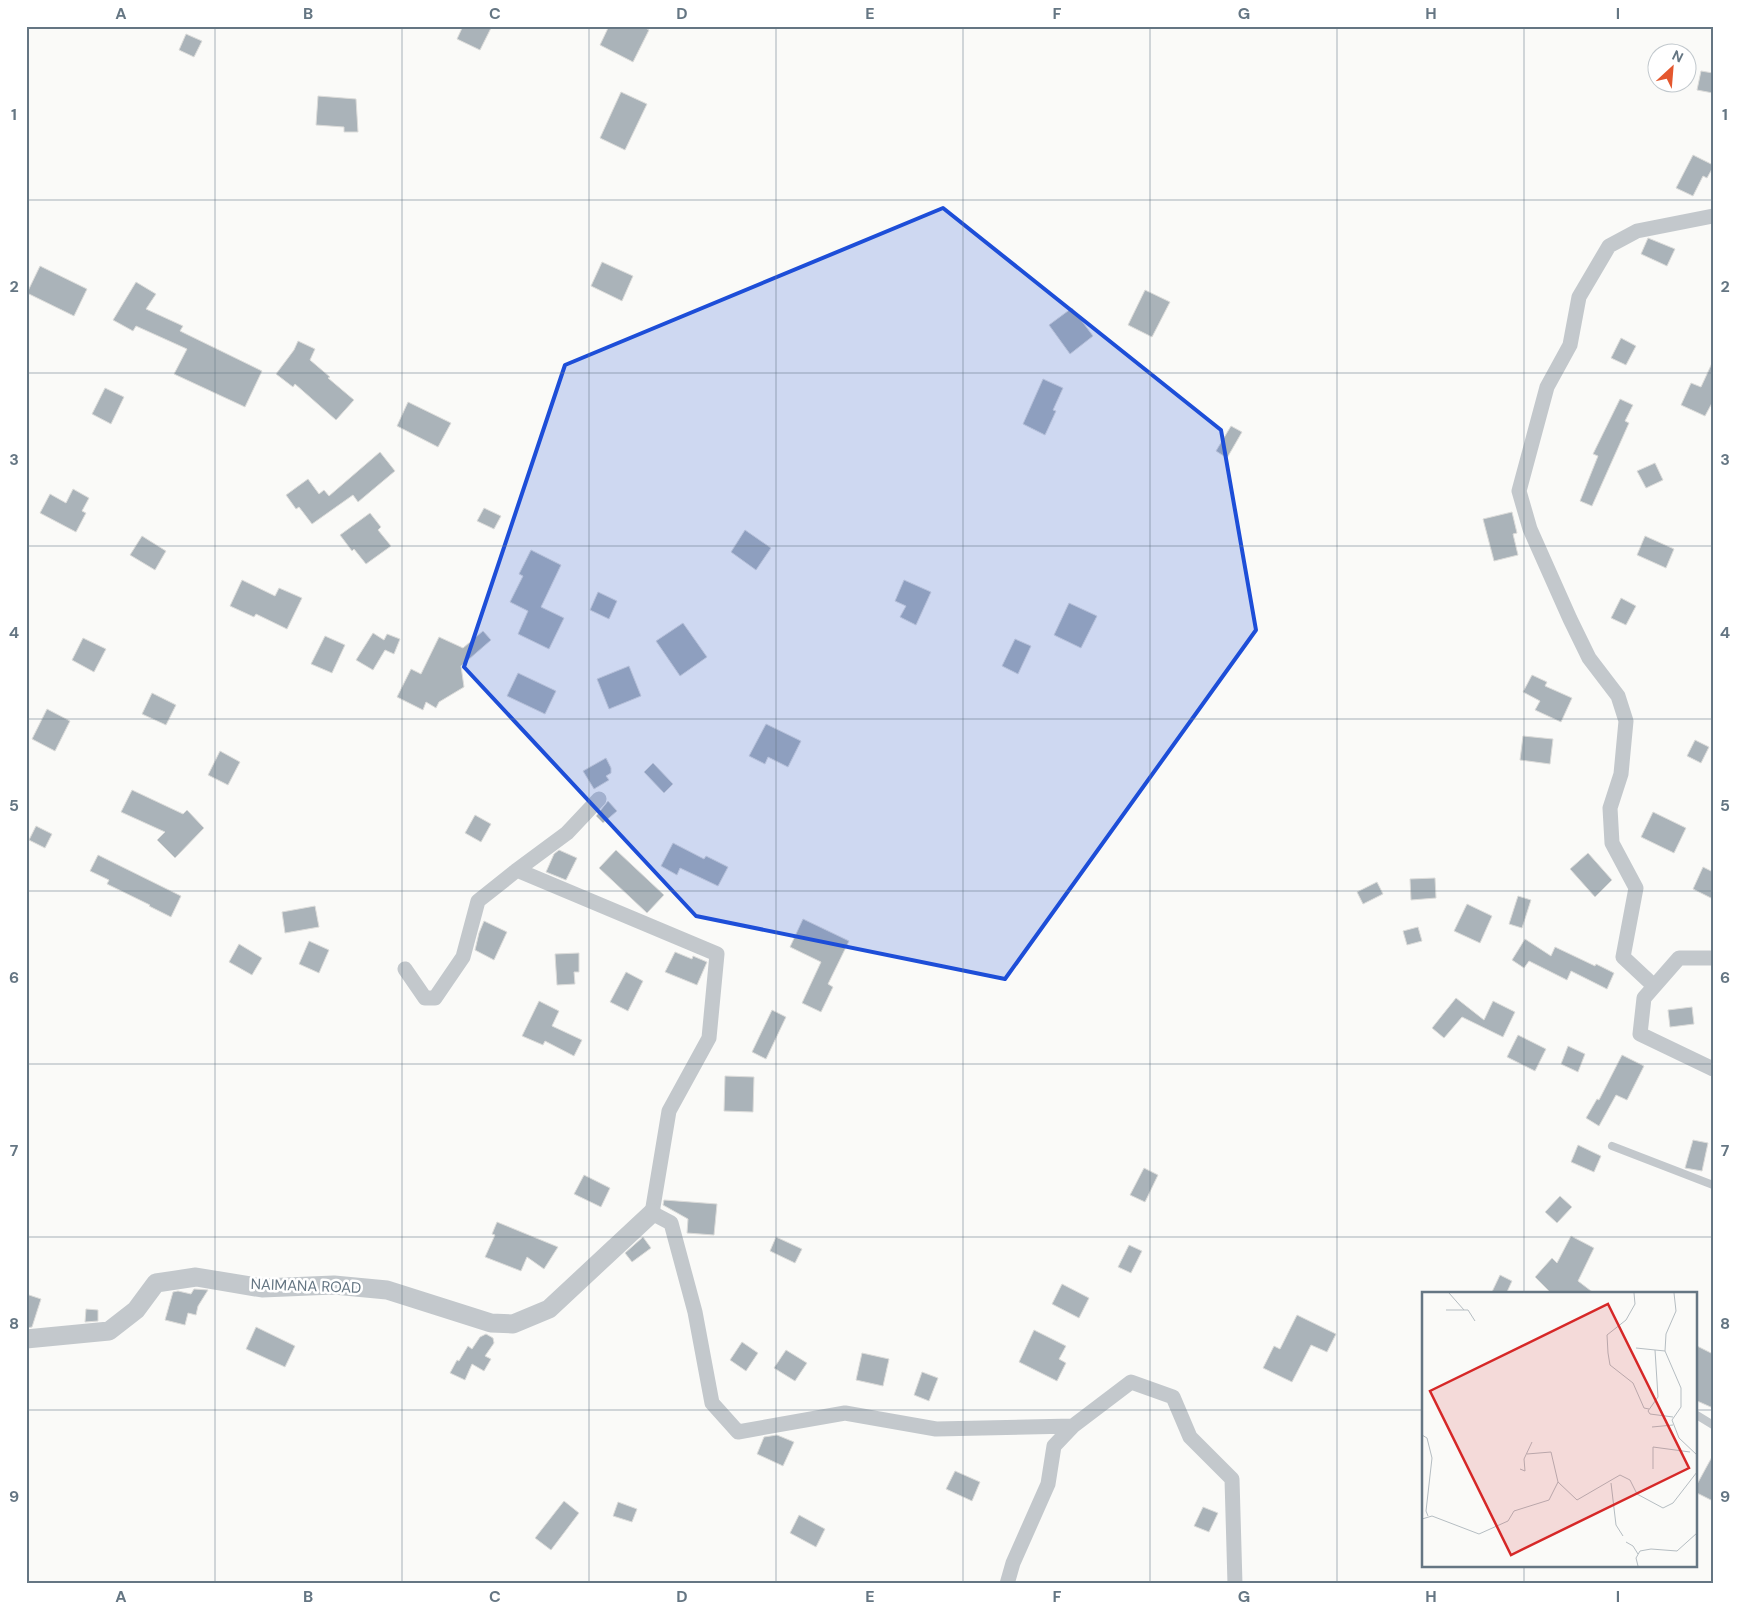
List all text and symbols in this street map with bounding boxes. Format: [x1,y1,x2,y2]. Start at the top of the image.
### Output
text: A [115,3,127,24]
text: B [303,3,313,24]
text: C [489,3,501,24]
text: D [676,3,688,24]
text: E [865,3,875,24]
text: F [1053,3,1062,24]
text: G [1238,3,1250,24]
text: H [1425,3,1437,24]
text: I [1616,3,1620,24]
north arrow [1646,42,1696,92]
text: N [1669,46,1686,67]
text: 1 [11,104,17,125]
text: 1 [1722,104,1728,125]
text: 2 [9,276,19,297]
text: 2 [1720,276,1730,297]
text: 3 [9,449,19,470]
text: 3 [1720,449,1730,470]
text: 4 [9,622,19,643]
text: 4 [1720,622,1730,643]
text: 5 [9,795,19,816]
text: 5 [1720,795,1730,816]
text: 6 [9,967,19,988]
text: 6 [1720,967,1730,988]
text: 7 [10,1140,19,1161]
text: 7 [1721,1140,1730,1161]
street label: NAIMANA ROAD [250,1274,362,1298]
inset map [1422,1292,1696,1568]
text: 8 [9,1313,19,1334]
text: 8 [1720,1313,1730,1334]
text: 9 [9,1486,19,1507]
text: 9 [1720,1486,1730,1507]
text: A [115,1586,127,1607]
text: B [303,1586,313,1607]
text: C [489,1586,501,1607]
text: D [676,1586,688,1607]
text: E [865,1586,875,1607]
text: F [1053,1586,1062,1607]
text: G [1238,1586,1250,1607]
text: H [1425,1586,1437,1607]
text: I [1616,1586,1620,1607]

